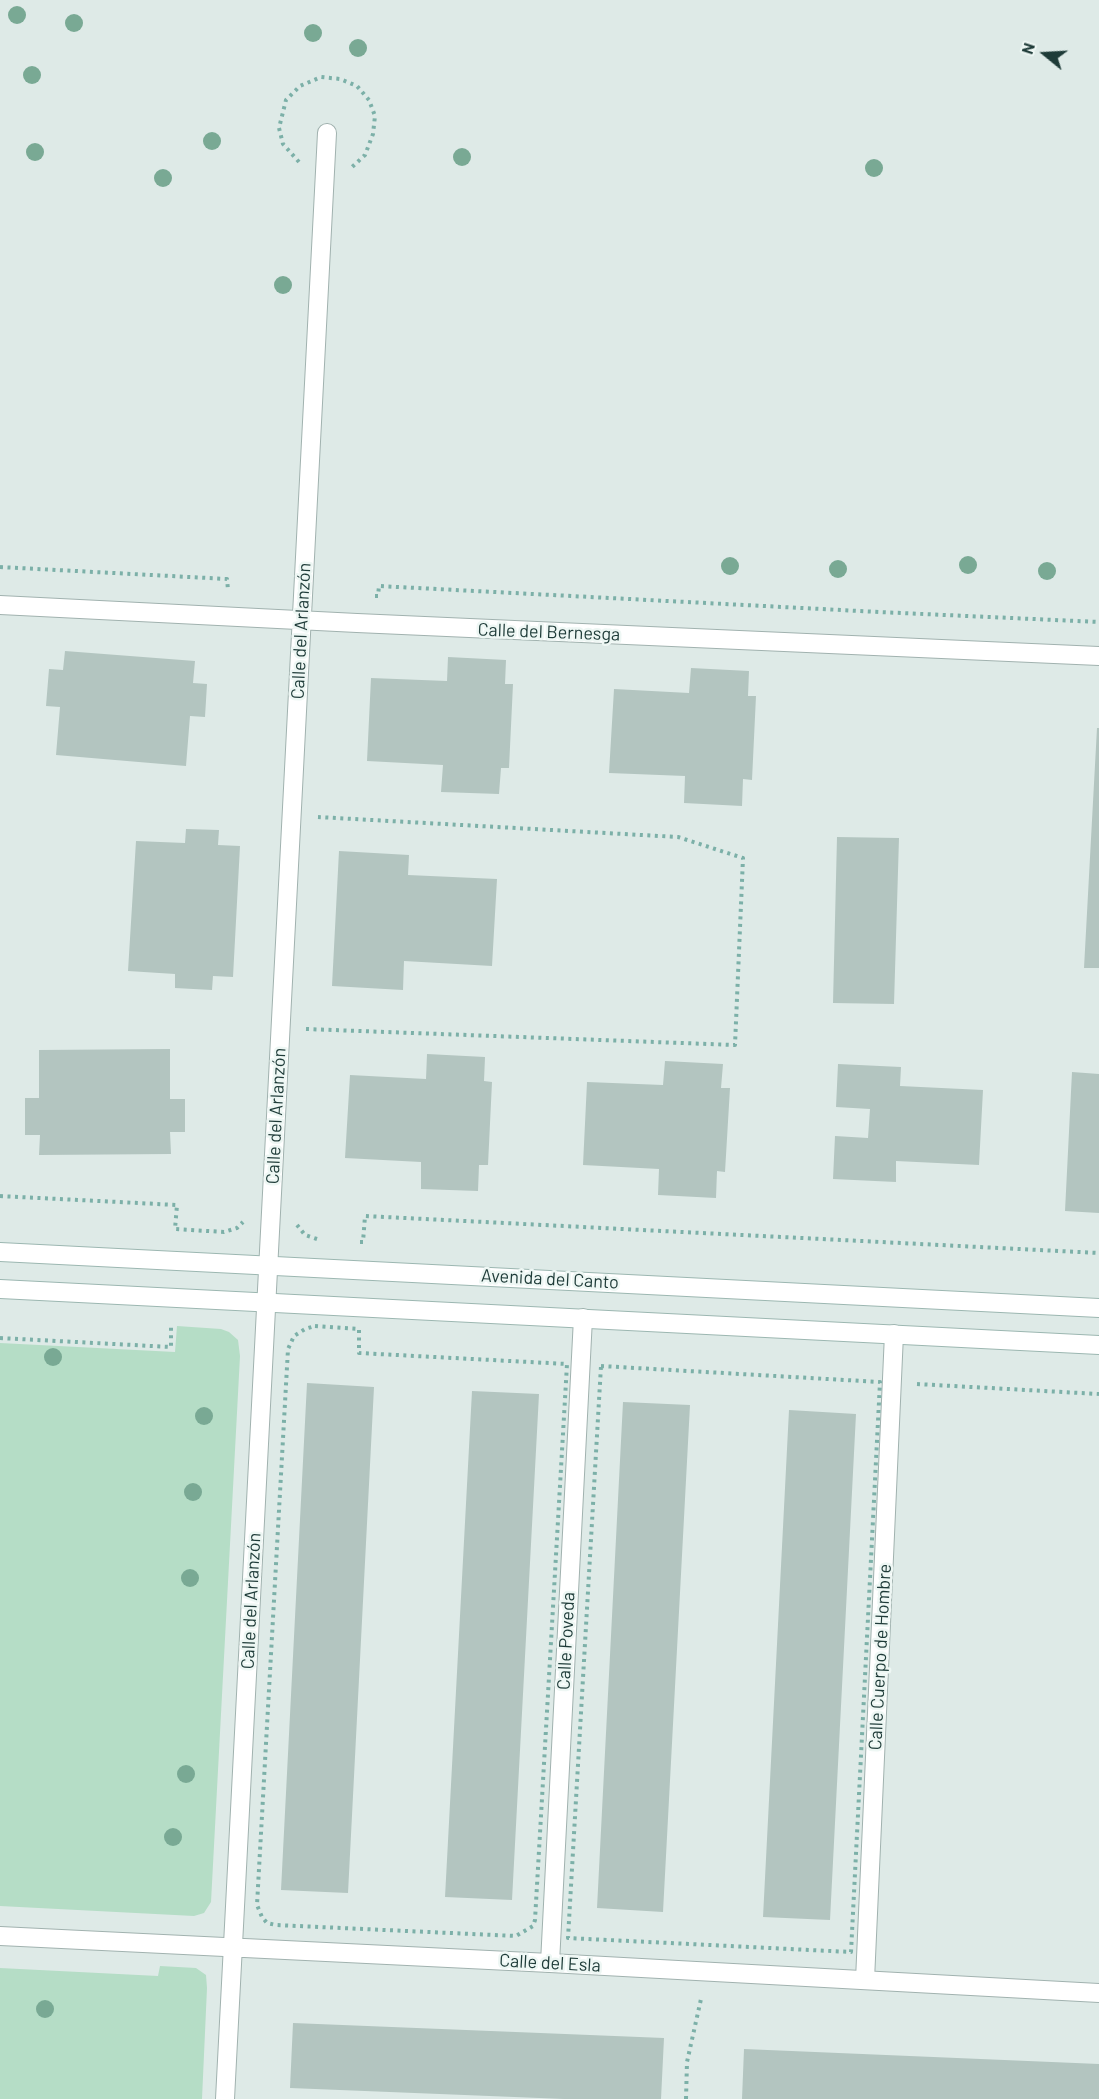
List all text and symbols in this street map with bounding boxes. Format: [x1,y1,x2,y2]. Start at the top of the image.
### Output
north arrow [1015,24,1075,84]
text: N [1017,40,1038,56]
street label: Calle del Arlanzón [287,562,315,700]
street label: Calle del Bernesga [477,619,621,645]
street label: Calle del Arlanzón [262,1047,290,1185]
street label: Avenida del Canto [480,1265,620,1293]
street label: Calle del Arlanzón [237,1532,265,1670]
street label: Calle Cuerpo de Hombre [864,1563,896,1751]
street label: Calle Poveda [553,1591,579,1691]
street label: Calle del Esla [499,1950,601,1976]

